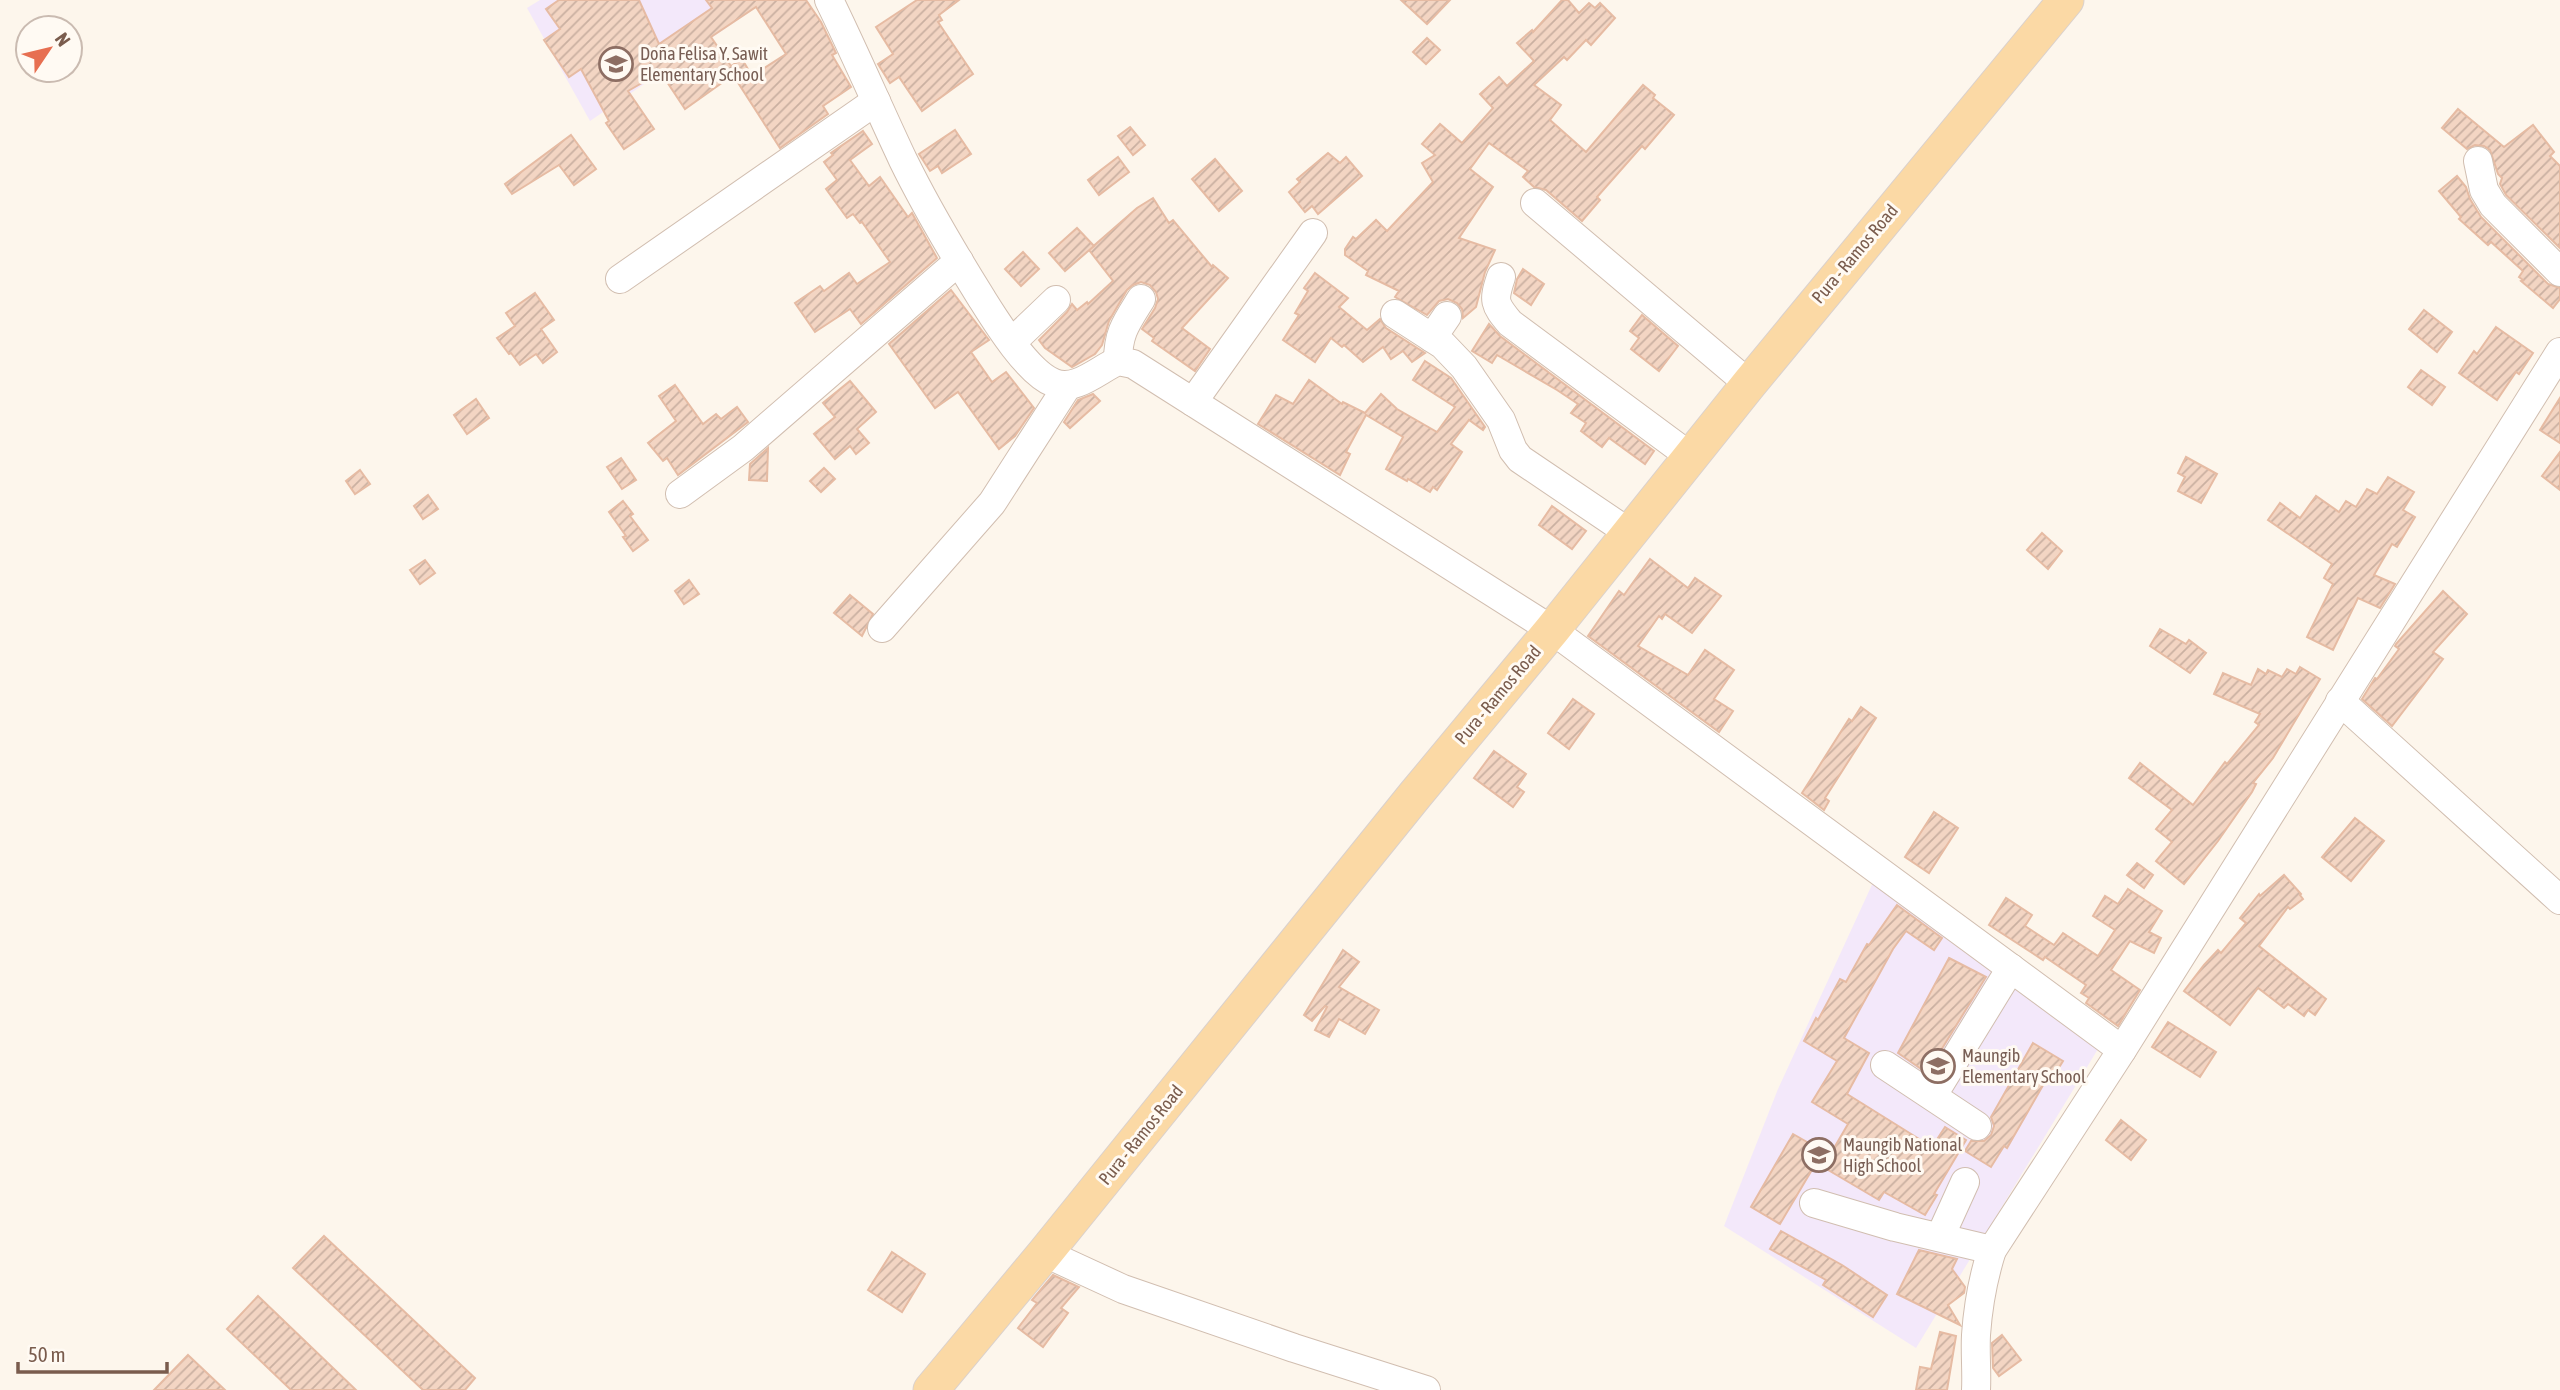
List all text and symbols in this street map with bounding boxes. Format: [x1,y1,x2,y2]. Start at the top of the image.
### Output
north arrow [14,14,84,84]
text: N [51,28,75,50]
place label: Doña Felisa Y. Sawit Elementary School [640,43,768,85]
school or university icon: Doña Felisa Y. Sawit Elementary School [597,45,635,83]
street label: Pura - Ramos Road [1807,200,1902,307]
street label: Pura - Ramos Road [1450,641,1545,748]
place label: Maungib Elementary School [1962,1045,2086,1087]
school or university icon: Maungib Elementary School [1919,1047,1957,1085]
street label: Pura - Ramos Road [1094,1081,1187,1189]
place label: Maungib National High School [1843,1134,1963,1176]
school or university icon: Maungib National High School [1800,1136,1838,1174]
scale bar [18,1330,166,1374]
text: 50 m [28,1342,66,1366]

